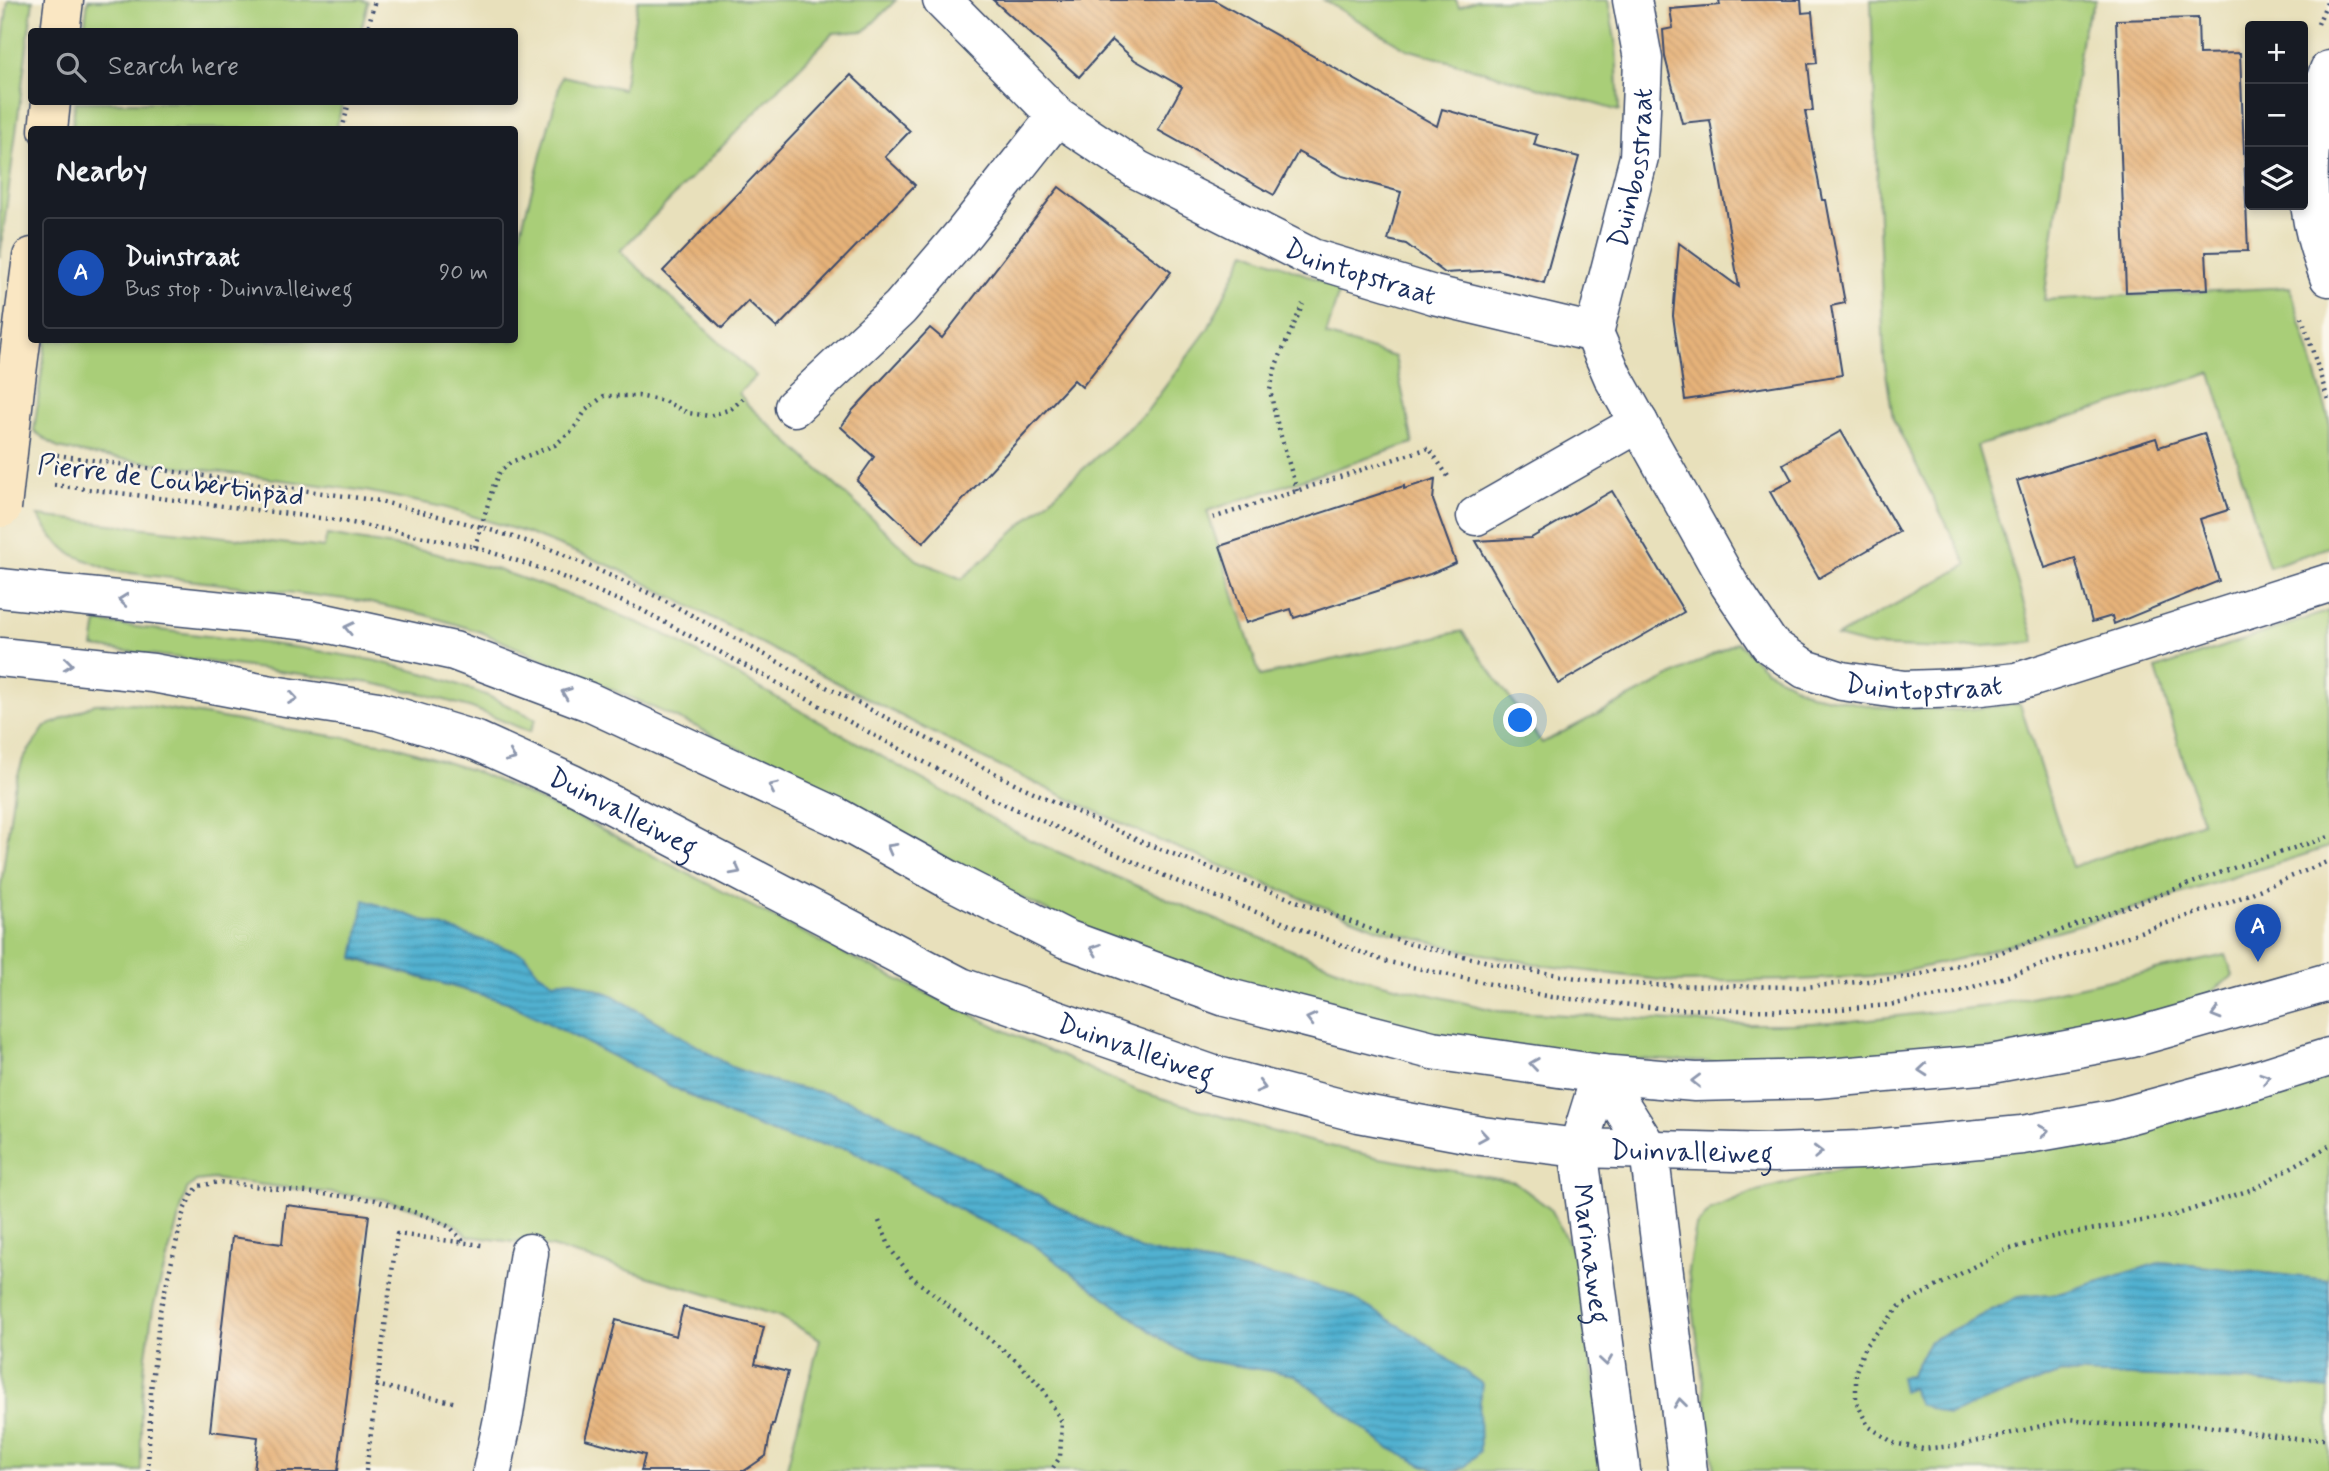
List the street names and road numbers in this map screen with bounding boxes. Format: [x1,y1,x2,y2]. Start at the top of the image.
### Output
street label: Duinbosstraat [1601,87,1663,252]
street label: Duintopstraat [1277,231,1440,316]
street label: Pierre de Coubertinpad [35,447,306,516]
street label: Duintopstraat [1843,666,2004,711]
street label: Duinvalleiweg [542,760,703,870]
street label: Duinvalleiweg [1052,1006,1218,1097]
street label: Duinvalleiweg [1610,1133,1774,1177]
street label: Marinaweg [1562,1181,1617,1327]

